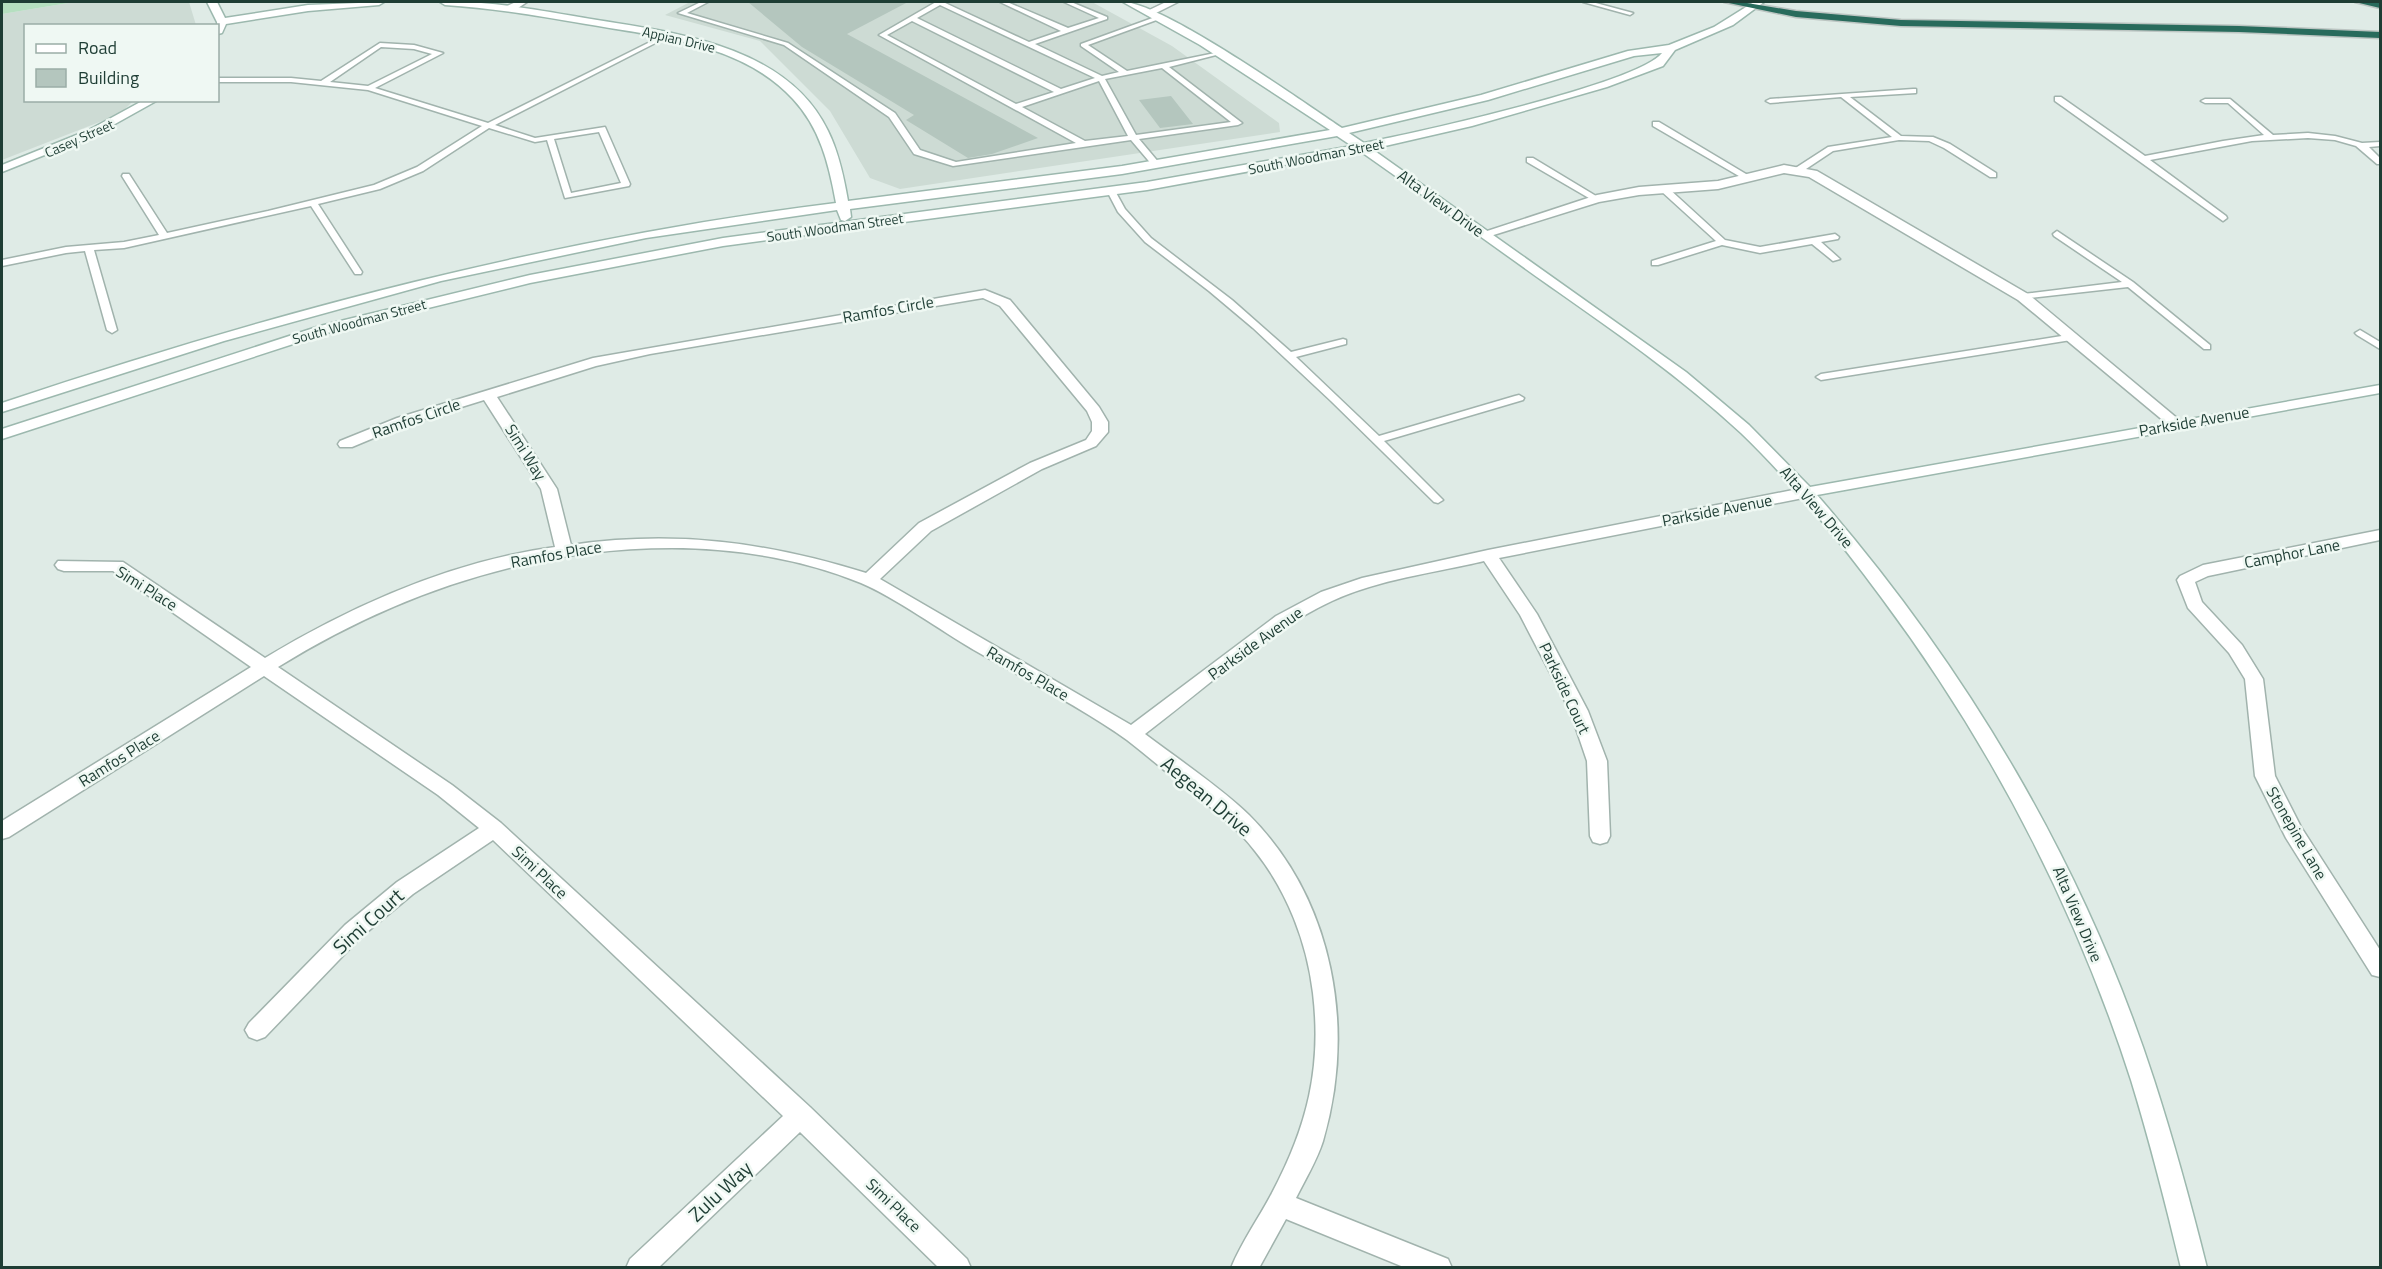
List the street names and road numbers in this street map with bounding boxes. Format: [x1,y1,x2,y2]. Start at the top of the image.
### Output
street label: Appian Drive [640,20,718,58]
street label: Casey Street [41,113,117,163]
street label: South Woodman Street [1246,133,1386,179]
street label: Alta View Drive [1393,163,1489,243]
street label: South Woodman Street [765,207,905,247]
street label: Ramfos Circle [841,289,935,329]
street label: South Woodman Street [290,293,428,349]
street label: Ramfos Circle [369,392,463,444]
street label: Parkside Avenue [2137,399,2251,443]
street label: Simi Way [499,419,553,485]
street label: Alta View Drive [1775,461,1859,553]
street label: Parkside Avenue [1660,488,1774,532]
street label: Camphor Lane [2242,532,2342,574]
street label: Ramfos Place [509,534,603,574]
street label: Simi Place [111,560,183,616]
street label: Parkside Avenue [1203,600,1307,686]
street label: Parkside Court [1533,638,1597,738]
street label: Ramfos Place [982,640,1074,706]
street label: Ramfos Place [74,723,164,793]
street label: Aegean Drive [1154,748,1260,844]
street label: Stonepine Lane [2261,782,2333,884]
street label: Simi Place [507,840,573,904]
street label: Alta View Drive [2047,862,2109,966]
street label: Simi Court [325,881,411,961]
street label: Zulu Way [681,1153,759,1229]
street label: Simi Place [861,1172,927,1238]

